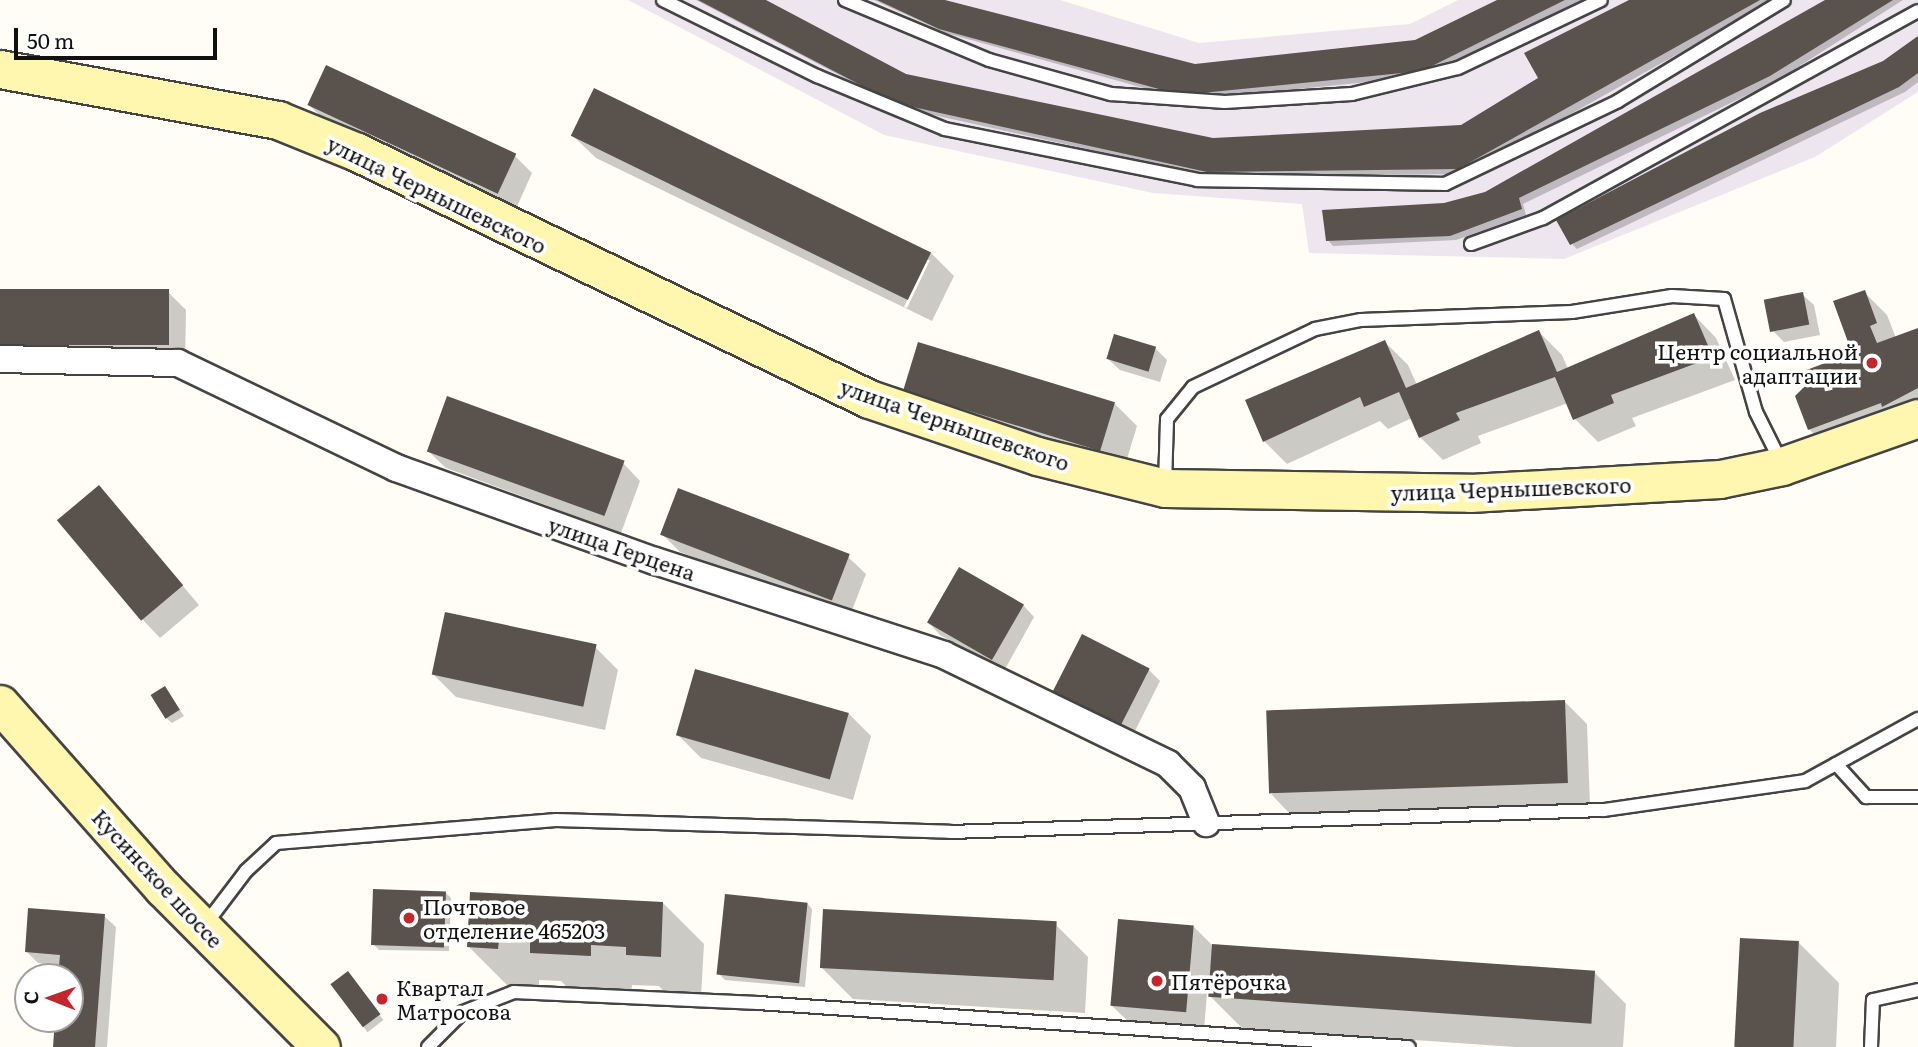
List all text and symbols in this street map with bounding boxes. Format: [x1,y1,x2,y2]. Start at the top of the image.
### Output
scale bar [18,14,220,58]
text: 50 m [27,24,74,55]
street label: улица Чернышевского [323,130,551,258]
place label: Центр социальной адаптации [1657,338,1858,388]
marker: Центр социальной адаптации [1864,355,1880,371]
street label: улица Чернышевского [837,373,1073,475]
street label: улица Чернышевского [1390,471,1632,505]
street label: улица Герцена [545,511,699,585]
street label: Кусинское шоссе [88,804,228,952]
place label: Почтовое отделение 465203 [423,893,605,943]
marker: Почтовое отделение 465203 [401,910,417,926]
north arrow [14,963,84,1033]
place label: Пятёрочка [1171,968,1287,994]
marker: Пятёрочка [1149,973,1165,989]
place label: Квартал Матросова [396,974,511,1024]
text: С [16,991,44,1005]
marker: Квартал Матросова [374,991,390,1007]

